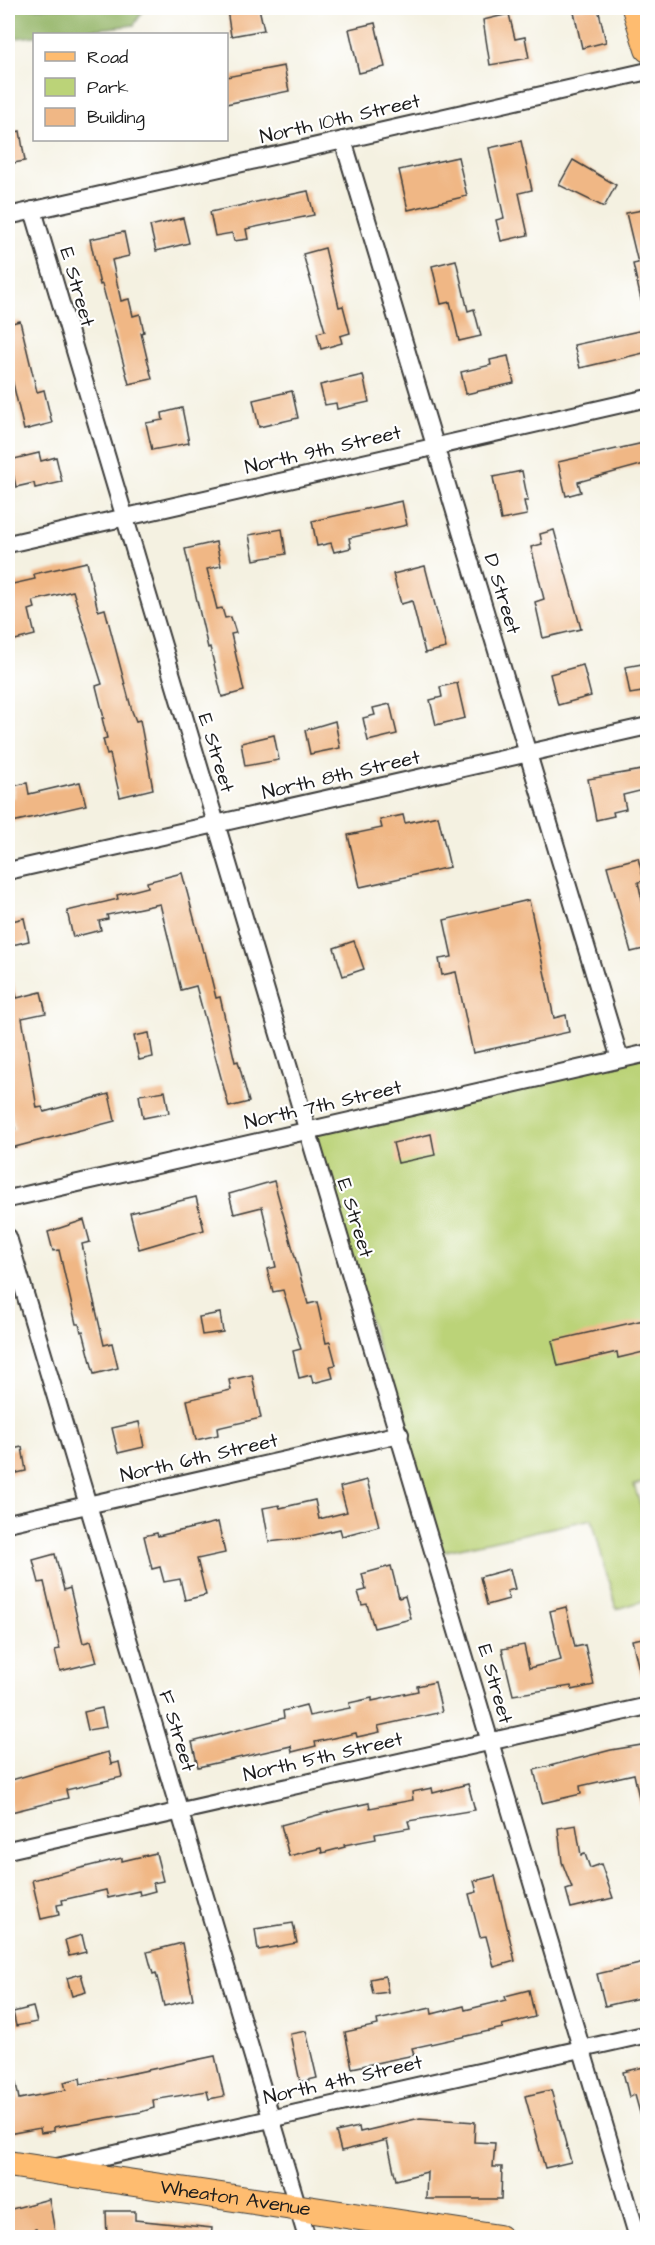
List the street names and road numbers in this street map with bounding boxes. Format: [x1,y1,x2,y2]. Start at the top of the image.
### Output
street label: North 10th Street [257,87,423,151]
street label: E Street [52,244,102,330]
street label: North 9th Street [242,418,404,482]
street label: D Street [477,550,527,638]
street label: E Street [191,710,241,796]
street label: North 8th Street [259,743,423,807]
street label: North 7th Street [241,1073,405,1137]
street label: E Street [330,1175,380,1261]
street label: North 6th Street [117,1426,281,1490]
street label: E Street [470,1641,520,1727]
street label: F Street [151,1687,203,1775]
street label: North 5th Street [241,1725,405,1789]
street label: North 4th Street [261,2048,425,2112]
street label: Wheaton Avenue [158,2173,313,2223]

